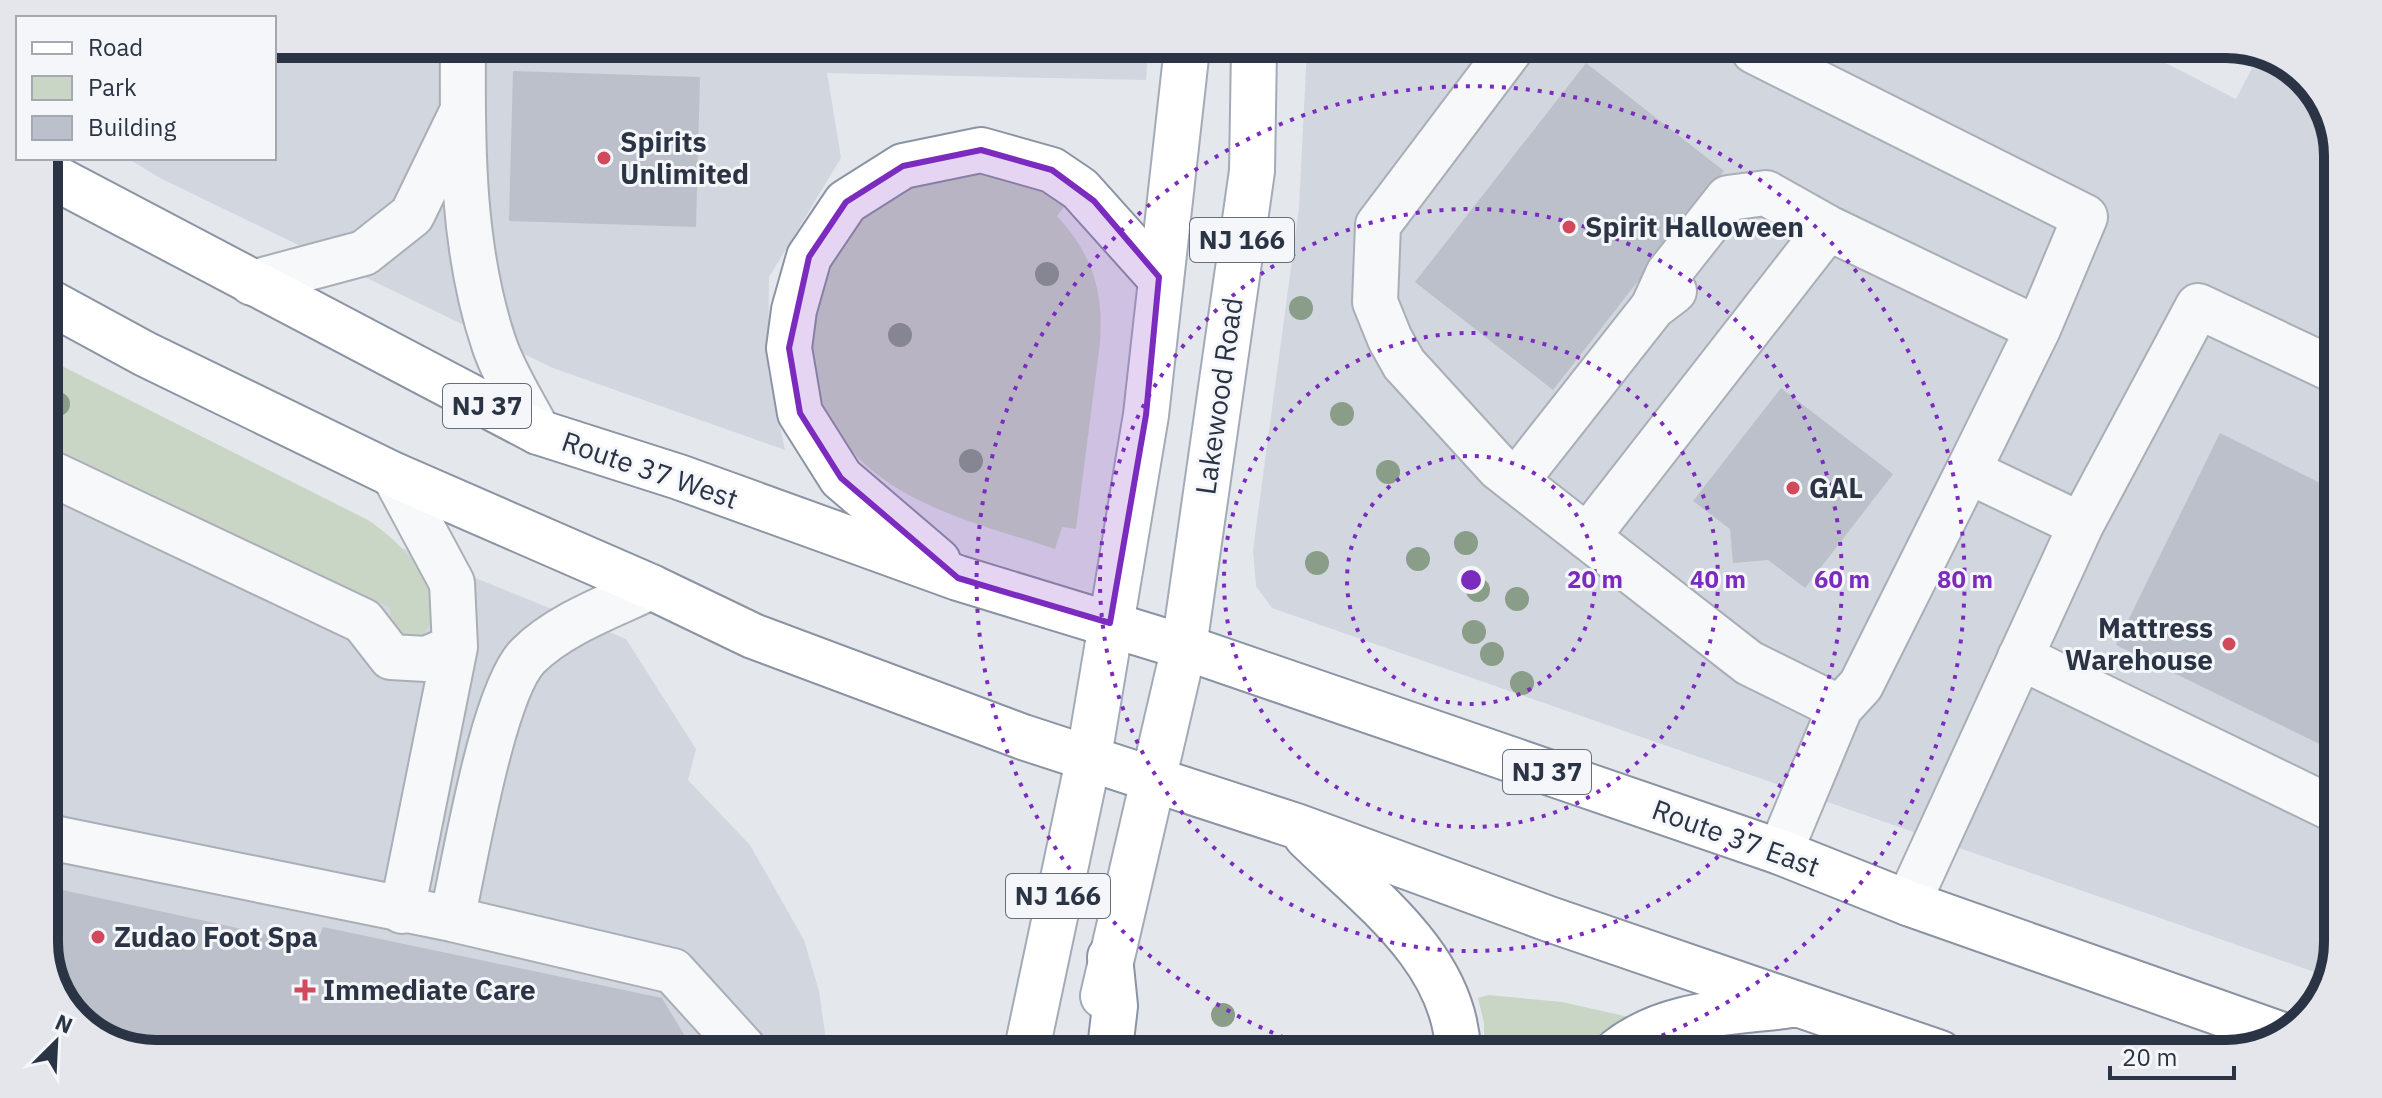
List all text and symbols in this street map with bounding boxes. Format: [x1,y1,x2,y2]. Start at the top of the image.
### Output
legend [16,16,276,160]
text: Road [88,31,143,63]
text: Park [88,71,137,103]
text: Building [88,111,176,143]
place label: Spirits Unlimited [620,123,749,192]
marker: Spirits Unlimited [595,149,613,167]
place label: Spirit Halloween [1585,208,1804,245]
road number: NJ 166 [1190,218,1294,262]
marker: Spirit Halloween [1560,218,1578,236]
street label: Lakewood Road [1186,295,1251,497]
road number: NJ 37 [443,384,531,428]
street label: Route 37 West [557,422,743,517]
place label: GAL [1809,469,1863,506]
marker: GAL [1784,479,1802,497]
text: 20 m [1567,563,1623,595]
text: 40 m [1690,563,1746,595]
text: 60 m [1814,563,1870,595]
text: 80 m [1937,563,1993,595]
centre of rings [1457,566,1485,594]
place label: Mattress Warehouse [2065,609,2213,678]
marker: Mattress Warehouse [2220,635,2238,653]
road number: NJ 37 [1503,750,1591,794]
street label: Route 37 East [1647,790,1825,885]
road number: NJ 166 [1006,874,1110,918]
place label: Zudao Foot Spa [114,918,318,955]
marker: Zudao Foot Spa [89,928,107,946]
place label: Immediate Care [323,971,536,1008]
marker: Immediate Care [294,979,316,1001]
north arrow [16,1002,96,1082]
text: N [51,1007,78,1040]
scale bar [2110,1030,2234,1080]
text: 20 m [2122,1041,2177,1073]

